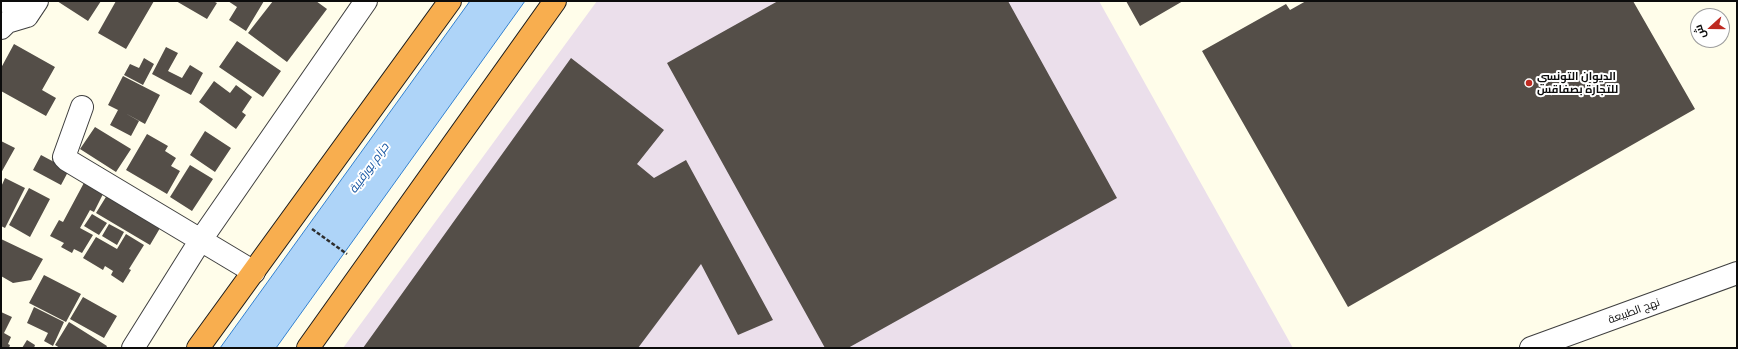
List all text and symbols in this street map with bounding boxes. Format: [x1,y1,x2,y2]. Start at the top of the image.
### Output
north arrow [1690,8,1730,48]
text: ش [1690,23,1709,41]
place label: الديوان التونسي للتجارة بصفاقس [1537,70,1618,96]
marker: الديوان التونسي للتجارة بصفاقس [1524,78,1534,88]
water label: حزام بورقيبة [346,140,392,196]
street label: نهج الطبيعة [1606,296,1662,326]

